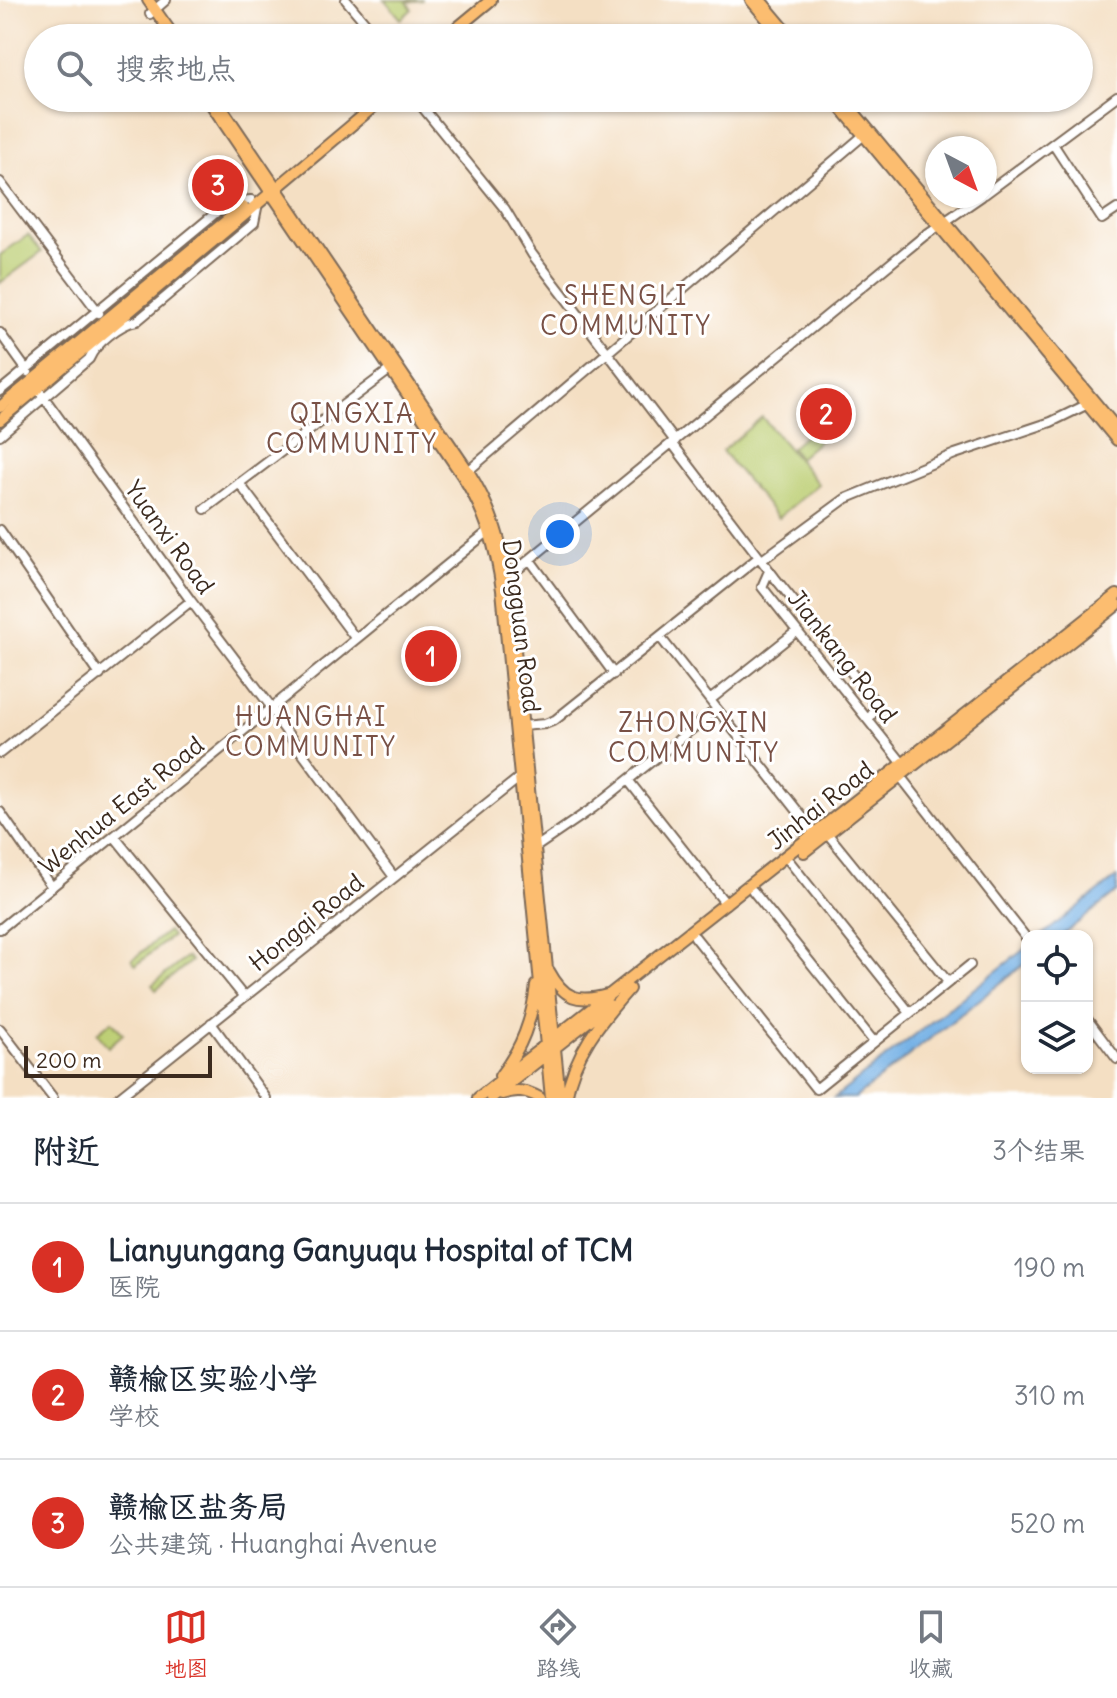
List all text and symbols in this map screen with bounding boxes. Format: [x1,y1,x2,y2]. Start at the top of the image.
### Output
search box [24,24,1093,112]
icon: search [52,46,96,90]
text: 搜索地点 [116,49,236,87]
north arrow [925,136,997,208]
pin: 3 [192,155,244,215]
district label: SHENGLI COMMUNITY [540,279,712,342]
pin: 2 [800,384,852,444]
district label: QINGXIA COMMUNITY [266,397,438,460]
street label: Yuanxi Road [119,475,221,599]
your location [540,514,580,554]
street label: Dongguan Road [496,537,548,715]
street label: Jiankang Road [782,584,904,728]
pin: 1 [405,626,457,686]
district label: HUANGHAI COMMUNITY [225,700,397,763]
district label: ZHONGXIN COMMUNITY [608,706,780,769]
street label: Wenhua East Road [33,729,209,881]
street label: Jinhai Road [761,754,879,856]
street label: Hongqi Road [243,867,369,977]
map controls [1021,930,1093,1074]
button: locate [1021,930,1093,1002]
button: layers [1021,1002,1093,1074]
scale bar [24,1042,212,1078]
text: 200 m [36,1046,102,1074]
text: 附近 [32,1129,100,1172]
text: 3个结果 [992,1134,1085,1167]
text: Lianyungang Ganyuqu Hospital of TCM [108,1231,634,1269]
text: 1 [53,1251,63,1284]
text: 190 m [1014,1251,1085,1284]
text: 医院 [108,1270,160,1303]
text: 赣榆区实验小学 [108,1359,318,1397]
text: 2 [51,1379,65,1412]
text: 310 m [1014,1379,1085,1412]
text: 学校 [108,1399,160,1432]
text: 赣榆区盐务局 [108,1487,288,1525]
text: 3 [51,1507,65,1540]
text: 520 m [1010,1507,1085,1540]
text: 公共建筑 · Huanghai Avenue [108,1527,437,1560]
tab: 地图 [164,1605,208,1682]
tab: 路线 [536,1605,581,1682]
tab: 收藏 [909,1605,953,1682]

